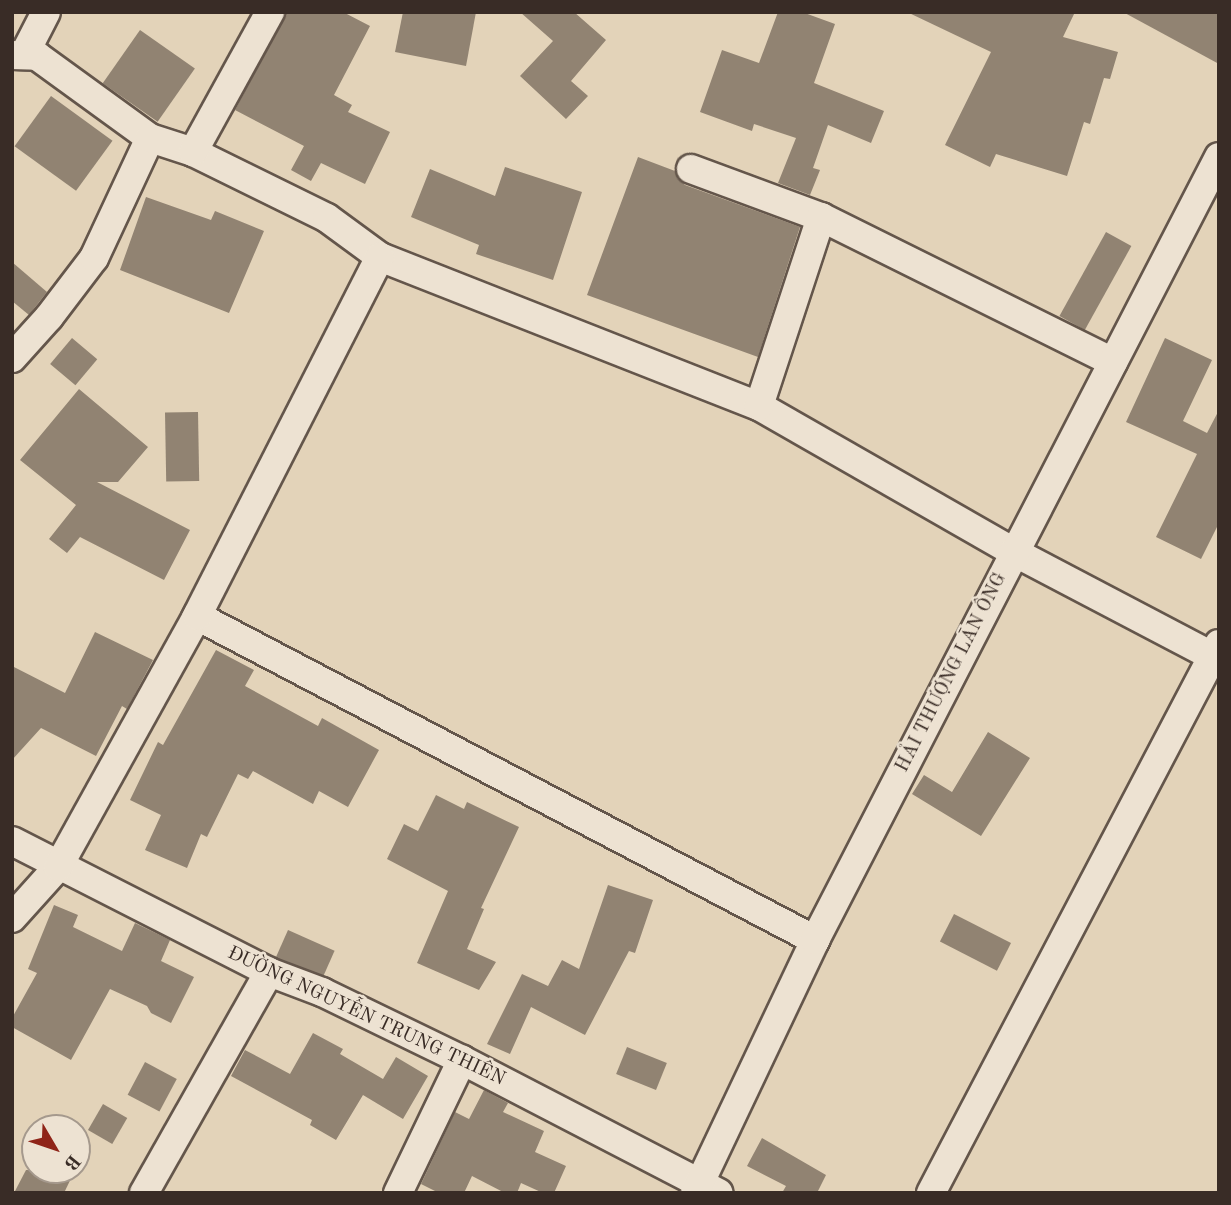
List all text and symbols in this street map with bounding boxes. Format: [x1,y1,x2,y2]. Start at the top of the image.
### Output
street label: HẢI THƯỢNG LÃN ÔNG [892,569,1012,777]
street label: ĐƯỜNG NGUYỄN TRUNG THIÊN [224,942,508,1092]
north arrow [21,1114,91,1184]
text: B [60,1150,83,1172]

